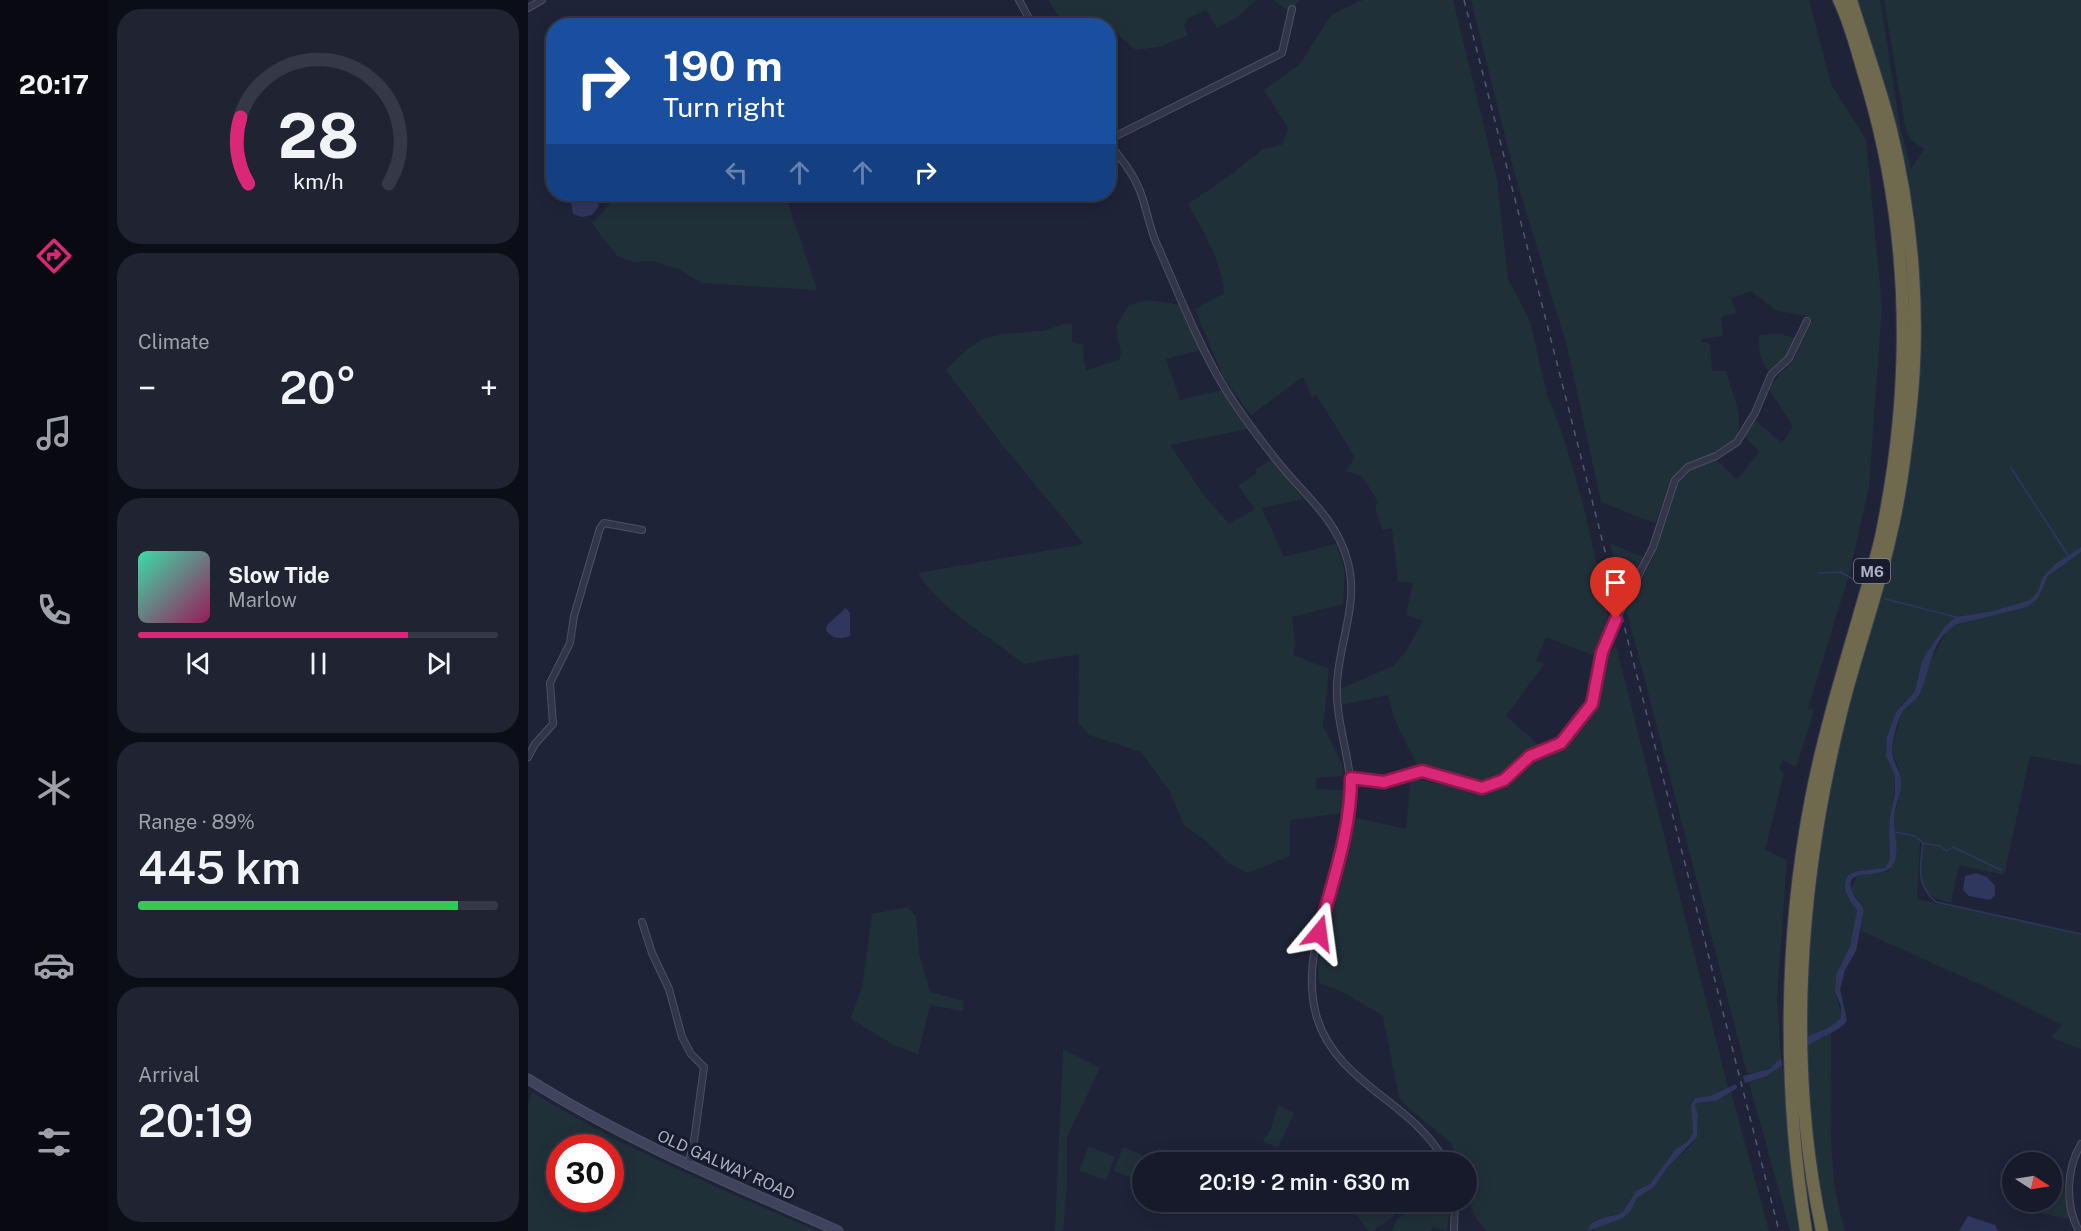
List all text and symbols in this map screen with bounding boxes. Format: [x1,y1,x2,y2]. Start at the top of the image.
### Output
text: 190 m [663,41,783,90]
icon: right [564,42,642,120]
text: 20:17 [19,68,89,100]
text: Turn right [663,91,786,123]
text: 28 [277,99,359,172]
icon: left [720,156,753,189]
icon: ahead [783,156,816,189]
icon: ahead [846,156,879,189]
icon: right [909,156,942,189]
text: km/h [293,169,343,194]
icon: directions [33,235,75,277]
text: Climate [138,330,210,354]
text: 20° [279,361,357,414]
text: − [138,369,156,407]
text: + [480,369,498,407]
icon: music [33,412,75,454]
pin [1590,557,1641,619]
road number: M6 [1854,559,1890,583]
text: Slow Tide [228,562,330,588]
icon: arrive [1599,566,1632,599]
text: Marlow [228,588,297,612]
icon: phone [33,589,75,631]
icon: previous [182,647,215,680]
icon: pause [302,647,335,680]
icon: next [422,647,455,680]
icon: climate [33,767,75,809]
text: Range · 89% [138,810,255,834]
text: 445 km [138,841,301,894]
position arrow [1287,901,1351,965]
icon: car [33,944,75,986]
text: Arrival [138,1063,200,1087]
text: 20:19 [138,1094,253,1147]
icon: filters [33,1121,75,1163]
street label: OLD GALWAY ROAD [654,1126,798,1204]
speed limit sign: 30 [546,1134,624,1212]
north arrow [2002,1152,2062,1212]
map controls [2002,1152,2062,1212]
text: 20:19 · 2 min · 630 m [1199,1169,1410,1195]

